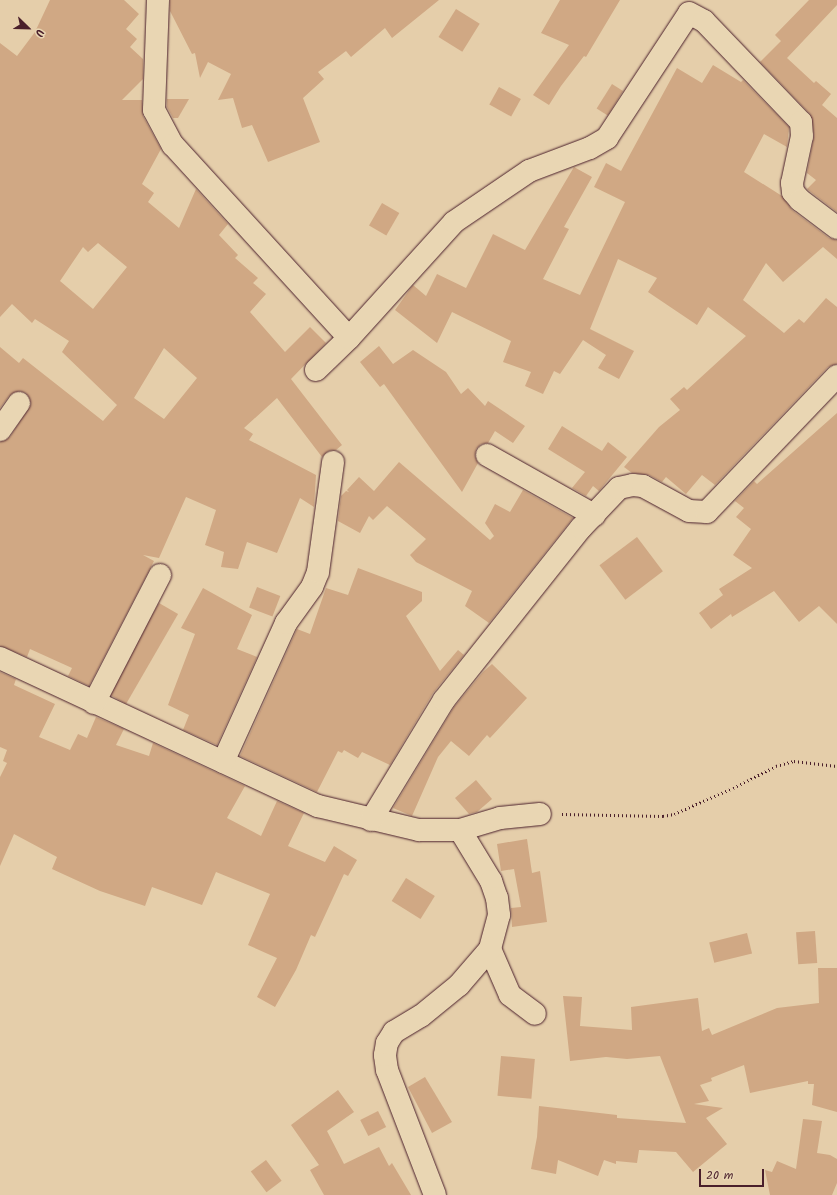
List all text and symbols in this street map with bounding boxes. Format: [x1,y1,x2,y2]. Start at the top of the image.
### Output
north arrow [8,8,48,48]
text: U [29,26,49,39]
scale bar [701,1161,766,1187]
text: 20 m [706,1166,733,1185]

